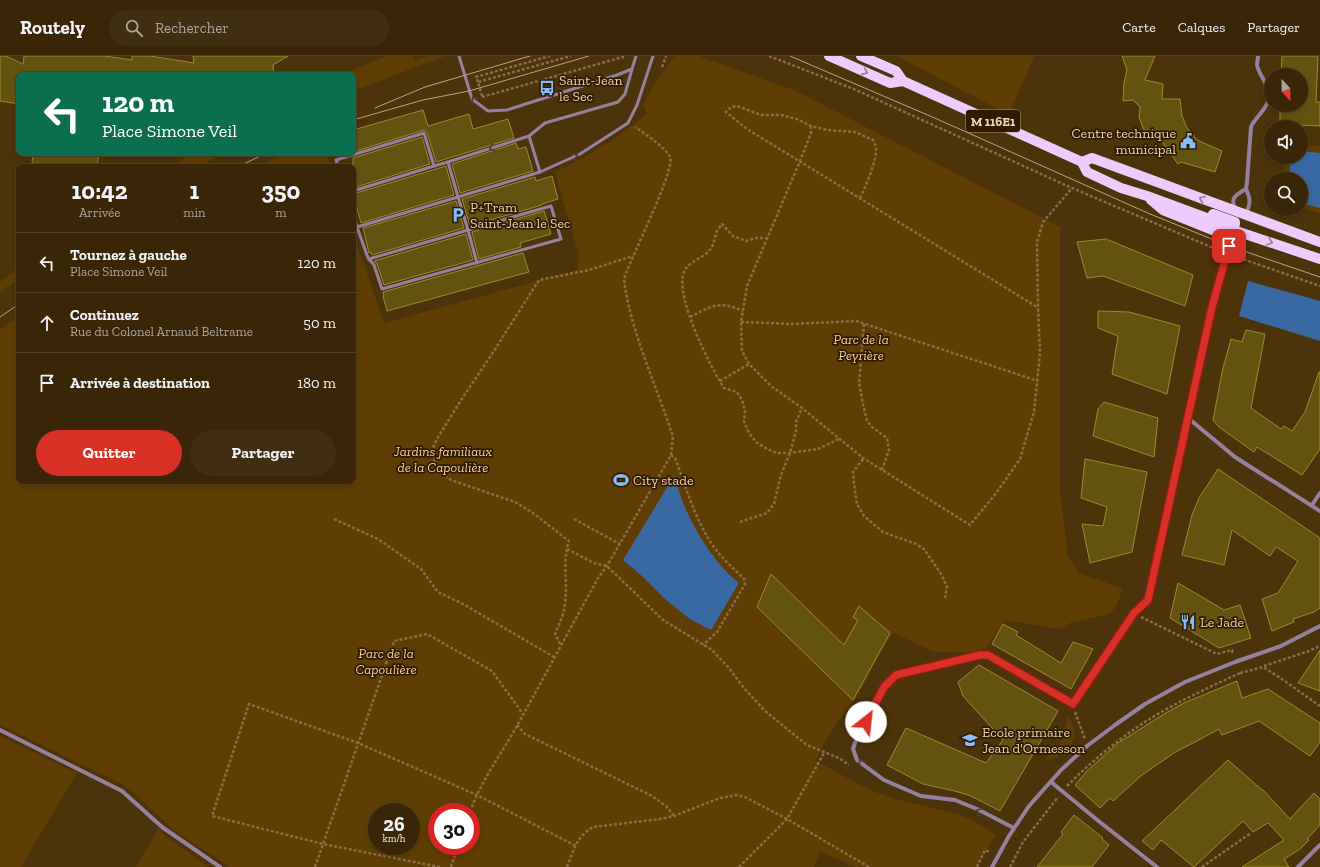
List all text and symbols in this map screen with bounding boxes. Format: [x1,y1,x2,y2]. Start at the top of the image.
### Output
search box [109,10,389,46]
text: Routely [20,16,85,39]
icon: search [123,17,145,39]
text: Rechercher [155,19,229,37]
text: Carte [1122,19,1156,36]
text: Calques [1178,19,1225,36]
text: Partager [1247,19,1300,36]
one-way arrow [860,67,868,75]
north arrow [1264,68,1308,112]
map controls [1264,68,1308,216]
place label: Saint-Jean le Sec [559,72,622,105]
bus stop icon: Saint-Jean le Sec [538,79,556,97]
text: 120 m [102,86,174,119]
icon: left [36,88,88,140]
one-way arrow [472,97,479,104]
road number: M 116E1 [966,110,1020,132]
text: Place Simone Veil [102,120,237,142]
button: sound [1264,120,1308,164]
place label: Centre technique municipal [1072,125,1176,158]
public building icon: Centre technique municipal [1179,132,1197,150]
one-way arrow [488,143,495,152]
one-way arrow [571,154,579,161]
button: search [1264,172,1308,216]
text: 10:42 [72,176,128,205]
text: 1 [190,176,199,205]
text: 350 [261,176,300,205]
one-way arrow [1198,196,1205,204]
place label: P+Tram Saint-Jean le Sec [470,199,571,232]
text: Arrivée [79,205,120,220]
text: min [183,205,206,220]
text: m [275,205,286,220]
parking icon: P+Tram Saint-Jean le Sec [449,206,467,224]
pin [1212,229,1246,263]
icon: arrive [1218,235,1240,257]
one-way arrow [1266,237,1273,246]
text: Tournez à gauche [70,246,187,264]
icon: left [36,252,58,274]
text: 120 m [298,254,336,272]
text: Place Simone Veil [70,264,168,279]
text: Continuez [70,306,139,324]
icon: ahead [36,312,58,334]
text: 50 m [303,314,336,332]
text: Rue du Colonel Arnaud Beltrame [70,324,253,339]
park label: Parc de la Peyrière [833,331,889,364]
icon: arrive [36,372,58,394]
text: Arrivée à destination [70,374,210,392]
text: 180 m [297,374,336,392]
button: Quitter [36,430,182,476]
button: Partager [190,430,336,476]
park label: Jardins familiaux de la Capoulière [393,443,493,476]
sports icon: City stade [612,471,630,489]
place label: City stade [633,472,694,489]
restaurant icon: Le Jade [1179,613,1197,631]
place label: Le Jade [1200,614,1245,631]
park label: Parc de la Capoulière [355,645,417,678]
position arrow [845,701,887,743]
place label: Ecole primaire Jean d'Ormesson [982,724,1085,757]
school or university icon: Ecole primaire Jean d'Ormesson [961,731,979,749]
one-way arrow [858,760,866,767]
speed limit sign: 30 [428,803,480,855]
one-way arrow [976,808,984,816]
text: 26 [383,812,405,836]
text: km/h [383,833,405,845]

